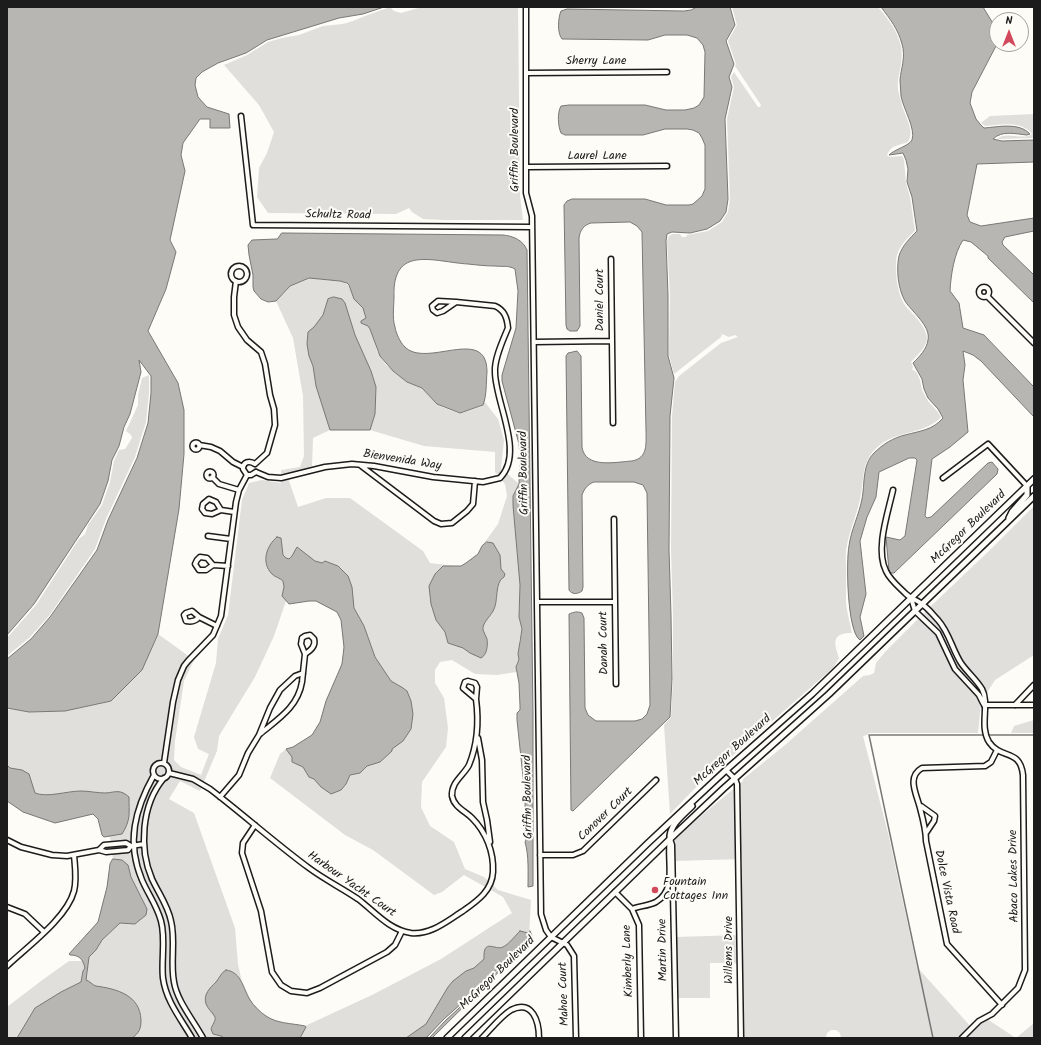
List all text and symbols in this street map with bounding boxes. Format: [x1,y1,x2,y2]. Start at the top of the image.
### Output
north arrow [989,12,1029,52]
text: N [1006,12,1012,30]
street label: Sherry Lane [566,55,626,69]
street label: Griffin Boulevard [509,108,523,192]
street label: Laurel Lane [567,150,627,164]
street label: Schultz Road [305,208,371,224]
street label: Daniel Court [594,269,608,331]
street label: Griffin Boulevard [517,431,533,515]
street label: Bienvenida Way [362,448,442,474]
street label: McGregor Boulevard [928,488,1010,568]
street label: Danah Court [597,611,613,675]
street label: McGregor Boulevard [691,712,775,790]
street label: Griffin Boulevard [521,755,537,839]
street label: Conover Court [576,785,636,845]
street label: Abaco Lakes Drive [1007,829,1023,923]
street label: Harbour Yacht Court [304,849,398,921]
street label: Dolce Vista Road [930,849,962,935]
place label: Fountain Cottages Inn [663,876,728,904]
marker: Fountain Cottages Inn [650,885,660,895]
street label: Willems Drive [723,916,737,984]
street label: Martin Drive [656,918,672,982]
street label: Kimberly Lane [621,925,637,997]
street label: McGregor Boulevard [457,934,539,1014]
street label: Mahoe Court [557,962,573,1026]

